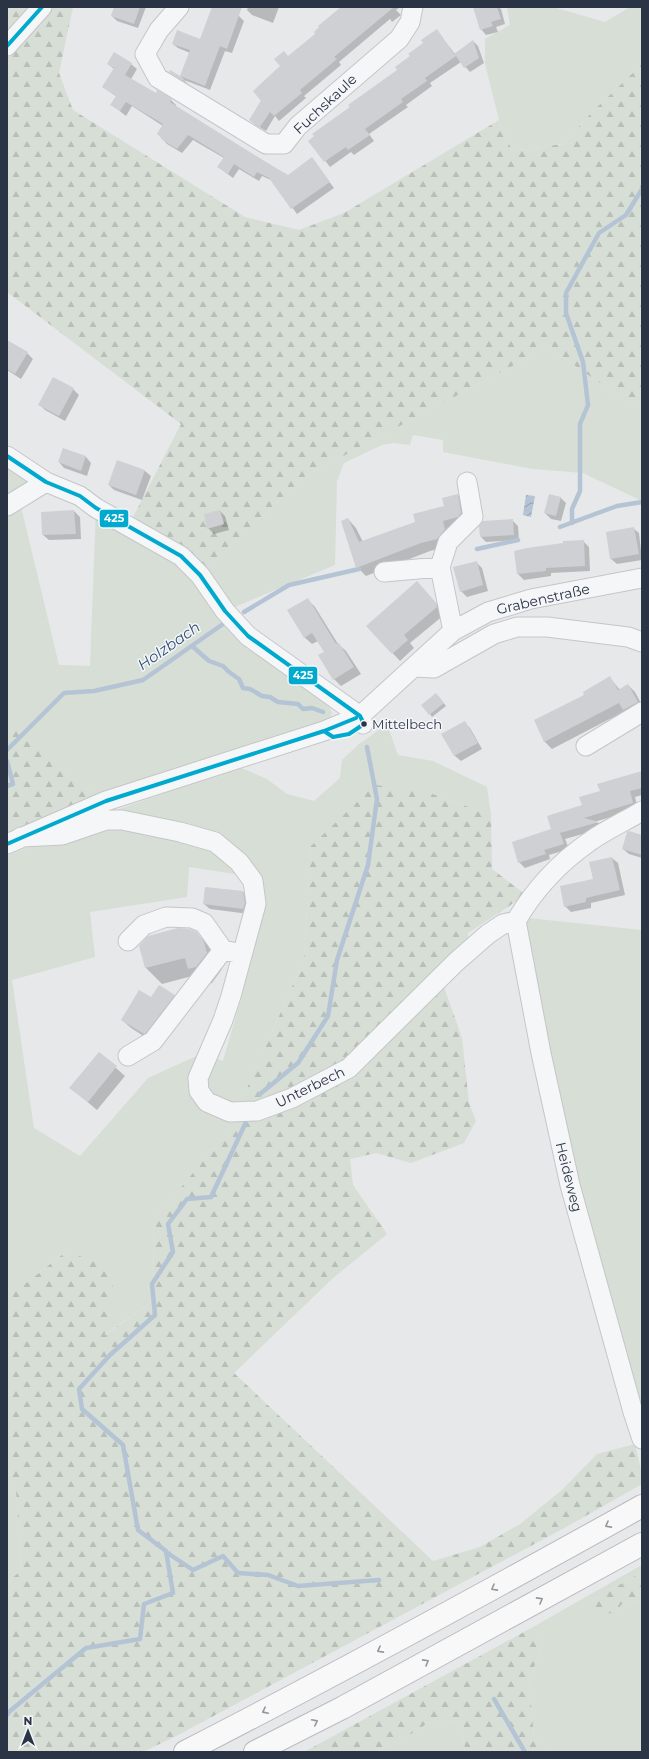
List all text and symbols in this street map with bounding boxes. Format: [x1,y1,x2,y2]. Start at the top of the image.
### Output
street label: Fuchskaule [290,70,360,138]
line badge: 425 [99,509,129,528]
text: 425 [104,511,125,525]
street label: Grabenstraße [495,580,591,618]
water label: Holzbach [134,617,204,674]
line badge: 425 [288,666,318,685]
text: 425 [293,668,314,682]
place label: Mittelbech [372,716,442,732]
marker: Mittelbech [359,719,369,729]
street label: Unterbech [272,1062,348,1112]
street label: Heideweg [552,1140,586,1214]
one-way arrow [605,1520,612,1527]
one-way arrow [491,1583,498,1590]
one-way arrow [536,1597,543,1604]
one-way arrow [377,1645,384,1652]
one-way arrow [422,1660,429,1667]
one-way arrow [262,1706,270,1714]
north arrow [8,1711,48,1751]
text: N [24,1714,32,1728]
one-way arrow [311,1719,318,1727]

